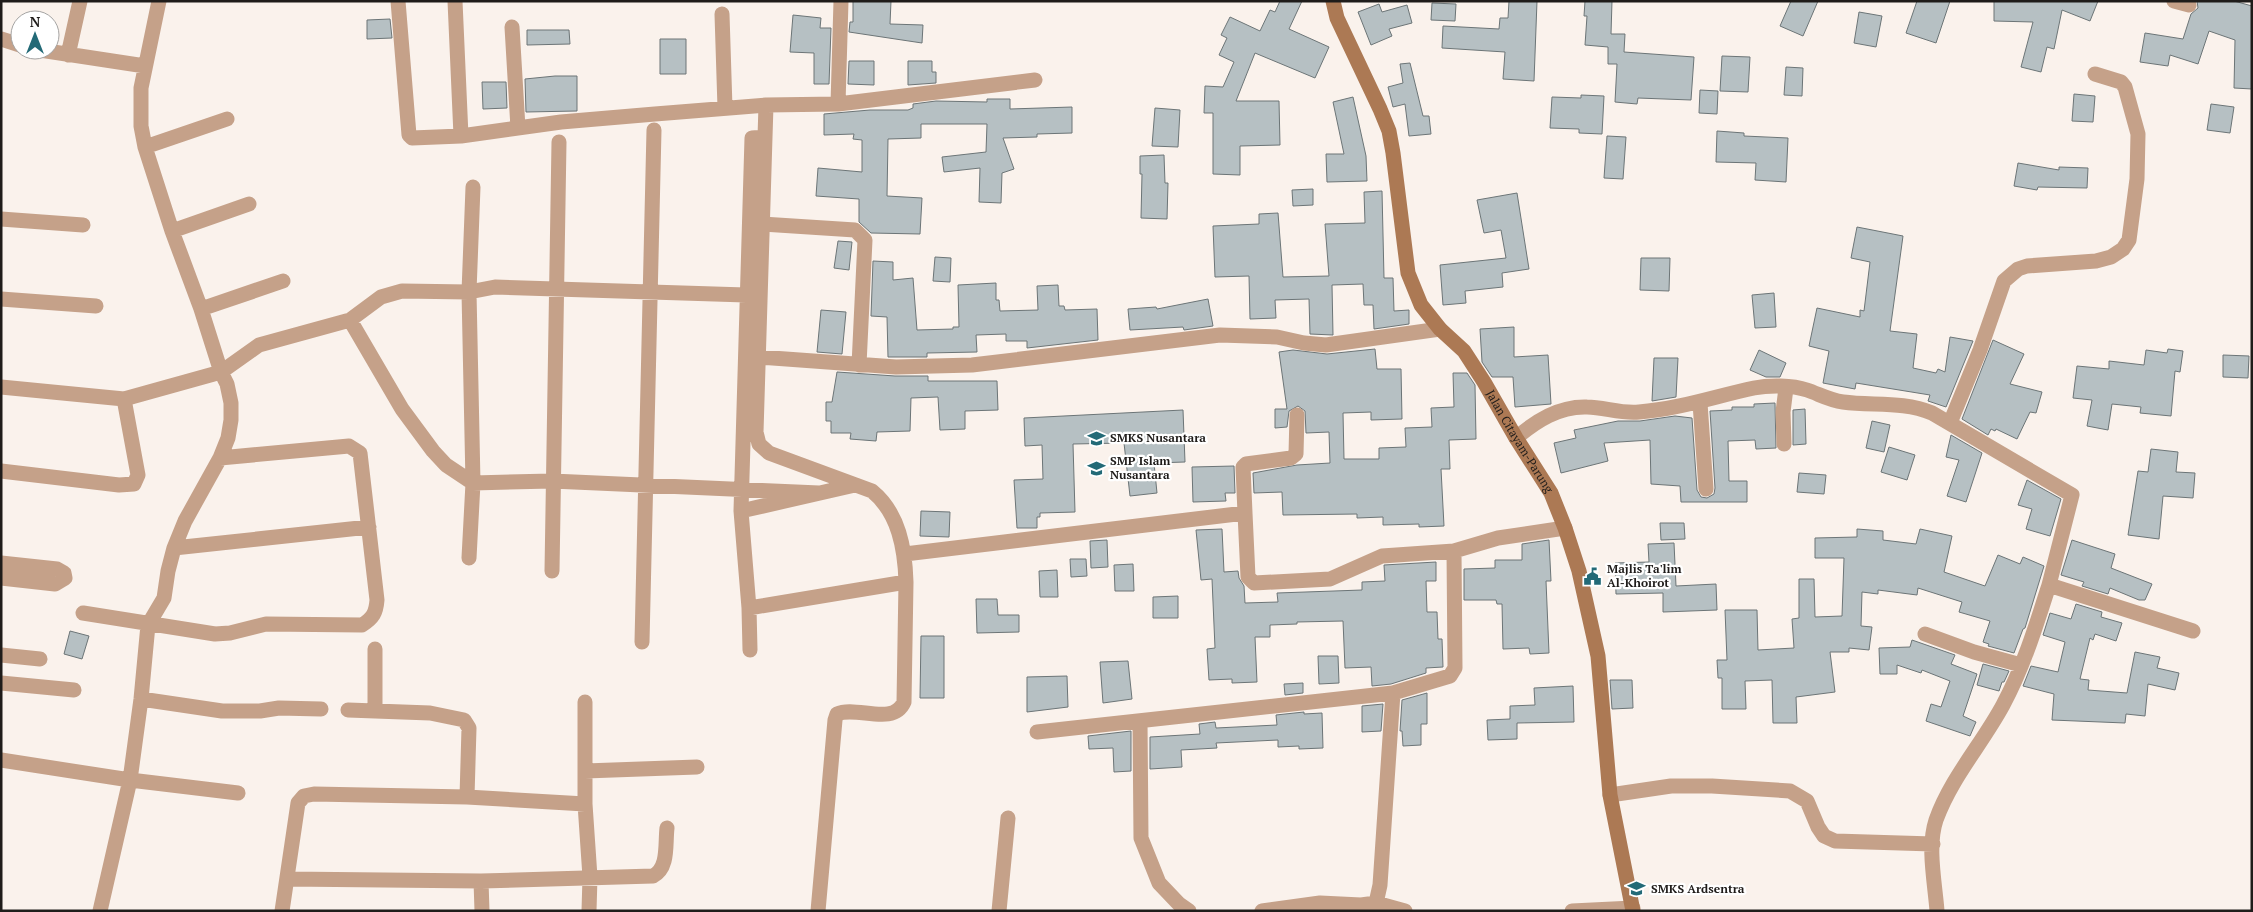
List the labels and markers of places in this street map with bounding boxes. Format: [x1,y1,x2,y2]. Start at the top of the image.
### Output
school or university icon: SMKS Nusantara [1086,428,1106,448]
place label: SMKS Nusantara [1110,430,1206,445]
place label: SMP Islam Nusantara [1110,453,1170,482]
school or university icon: SMP Islam Nusantara [1086,458,1106,478]
place label: Majlis Ta'lim Al-Khoirot [1607,561,1682,590]
public building icon: Majlis Ta'lim Al-Khoirot [1583,566,1603,586]
school or university icon: SMKS Ardsentra [1627,879,1647,899]
place label: SMKS Ardsentra [1651,881,1745,896]

